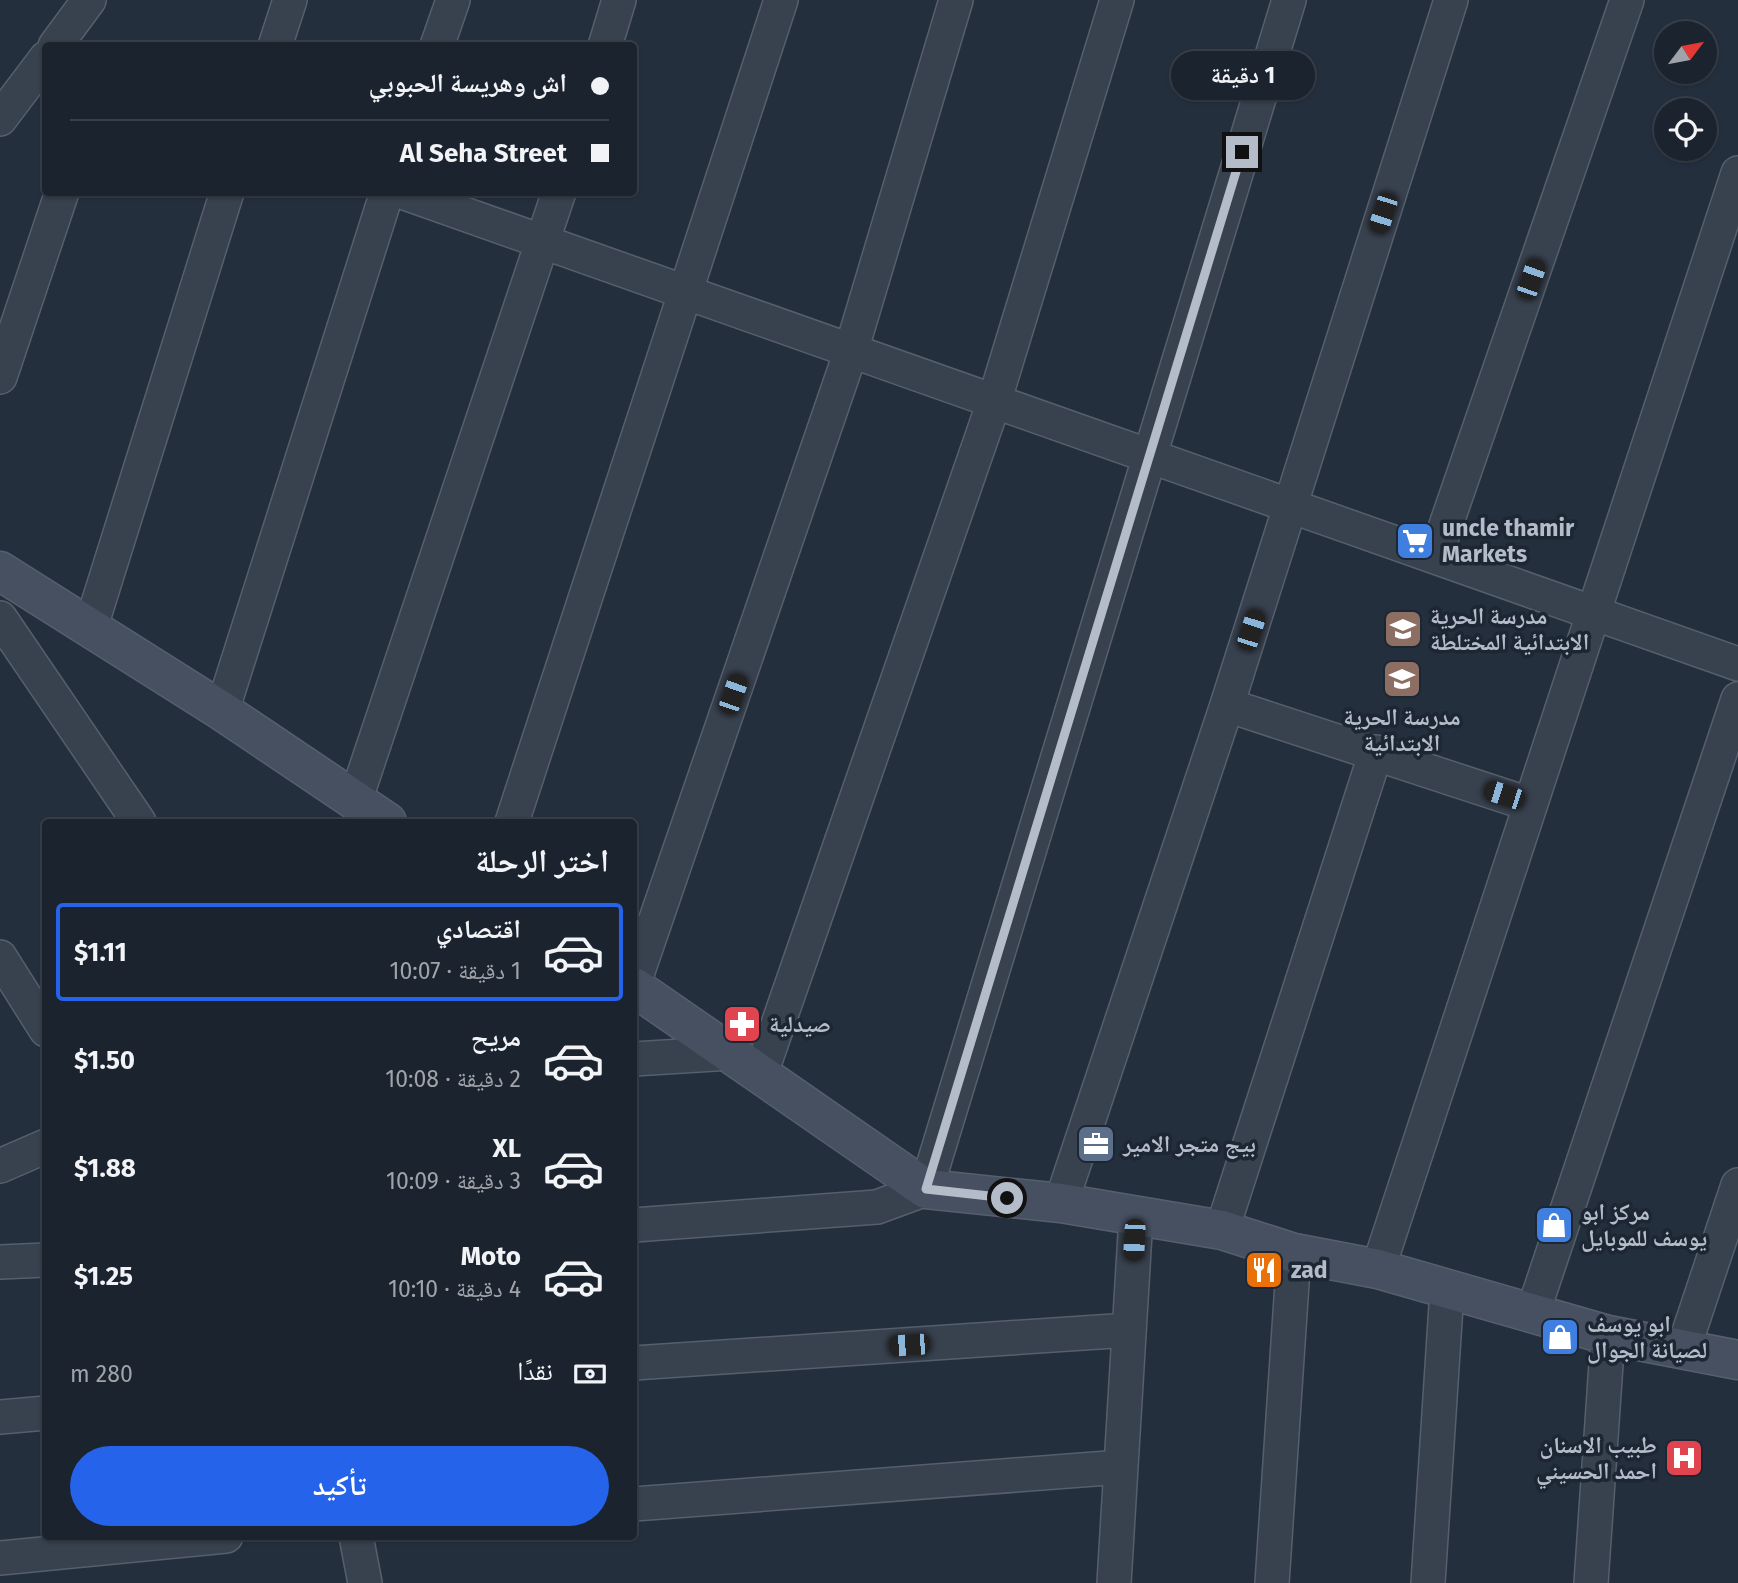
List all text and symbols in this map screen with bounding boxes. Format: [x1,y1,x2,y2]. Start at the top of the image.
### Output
north arrow [1654,21,1717,84]
map controls [1654,21,1717,161]
callout: 1 دقيقة [1170,51,1314,100]
text: 1 دقيقة [1211,61,1275,89]
text: اش وهريسة الحبوبي [368,68,567,99]
button: locate [1654,98,1717,161]
route end [1226,136,1258,168]
text: Al Seha Street [400,138,567,169]
car [1367,190,1400,236]
car [1515,256,1548,302]
place label: uncle thamir Markets [1442,514,1575,568]
supermarket icon: uncle thamir Markets [1394,520,1436,562]
place label: مدرسة الحرية الابتدائية المختلطة [1430,602,1589,656]
car [1235,607,1268,653]
school or university icon: مدرسة الحرية الابتدائية المختلطة [1382,608,1424,650]
school or university icon: مدرسة الحرية الابتدائية [1381,658,1423,700]
car [717,671,750,717]
place label: مدرسة الحرية الابتدائية [1343,703,1461,757]
car [1481,779,1528,811]
text: اختر الرحلة [475,842,609,880]
text: اقتصادي [436,914,521,945]
icon: car [542,921,605,984]
text: $1.11 [74,937,127,968]
text: 1 دقيقة · 10:07 [390,957,521,985]
pharmacy icon: صيدلية [721,1003,763,1045]
place label: صيدلية [769,1010,831,1038]
text: مريح [471,1022,521,1053]
icon: car [542,1029,605,1092]
text: $1.50 [74,1045,135,1076]
text: 2 دقيقة · 10:08 [385,1065,521,1093]
office icon: بيج متجر الامير [1075,1123,1117,1165]
place label: بيج متجر الامير [1122,1130,1256,1159]
text: XL [493,1133,521,1164]
icon: car [542,1137,605,1200]
text: $1.88 [74,1153,136,1184]
text: 3 دقيقة · 10:09 [386,1167,521,1195]
route start [991,1182,1023,1214]
place label: مركز ابو يوسف للموبايل [1581,1198,1707,1252]
shop icon: مركز ابو يوسف للموبايل [1533,1204,1575,1246]
car [1123,1218,1146,1262]
text: Moto [461,1241,521,1272]
icon: car [542,1245,605,1308]
restaurant icon: zad [1243,1249,1285,1291]
place label: zad [1291,1256,1328,1284]
text: $1.25 [74,1261,133,1292]
text: 4 دقيقة · 10:10 [388,1275,521,1303]
place label: ابو يوسف لصيانة الجوال [1587,1310,1707,1364]
shop icon: ابو يوسف لصيانة الجوال [1539,1316,1581,1358]
car [888,1333,931,1357]
icon: cash [571,1355,609,1393]
text: نقدًا [517,1356,553,1387]
text: 280 m [70,1360,133,1388]
place label: طبيب الاسنان احمد الحسيني [1536,1431,1657,1490]
hospital icon: طبيب الاسنان احمد الحسيني [1663,1437,1705,1479]
button: تأكيد [70,1446,609,1526]

